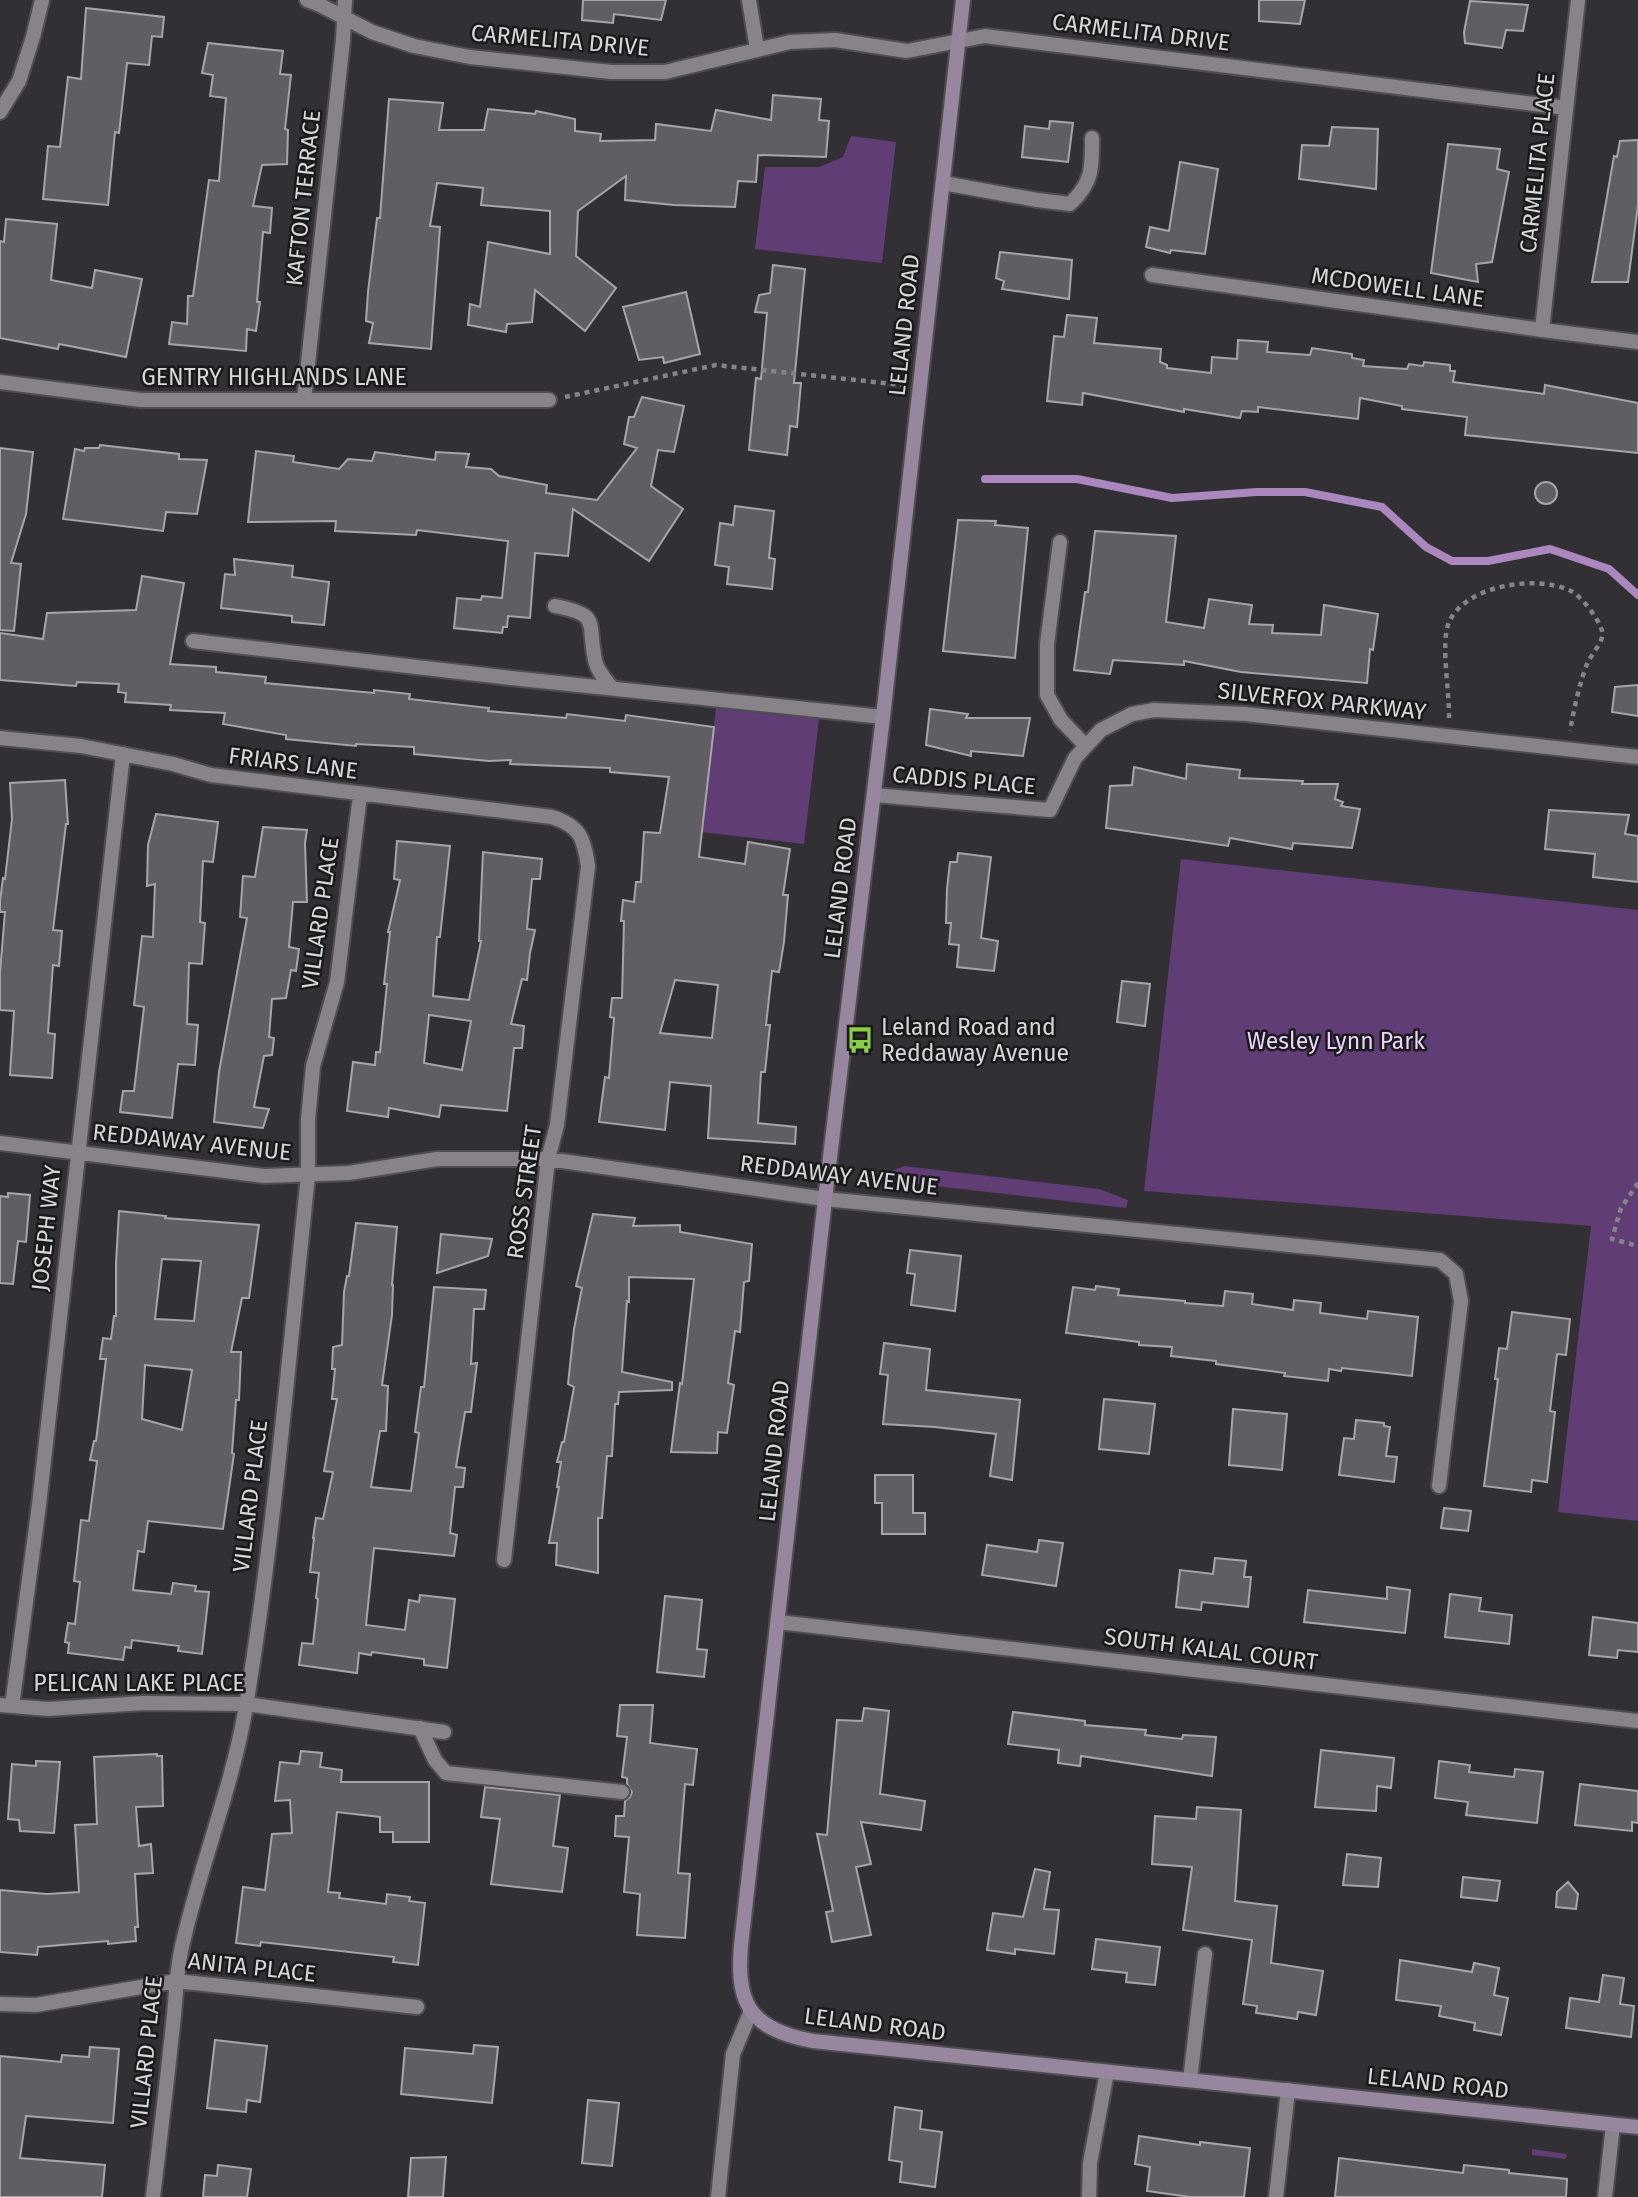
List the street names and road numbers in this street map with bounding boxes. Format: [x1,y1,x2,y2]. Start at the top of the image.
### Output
street label: CARMELITA DRIVE [1050,7,1232,57]
street label: CARMELITA DRIVE [470,18,650,62]
street label: CARMELITA PLACE [1514,71,1560,255]
street label: KAFTON TERRACE [280,109,326,287]
street label: LELAND ROAD [883,253,925,397]
street label: MCDOWELL LANE [1310,261,1486,313]
street label: GENTRY HIGHLANDS LANE [141,363,407,391]
street label: SILVERFOX PARKWAY [1216,676,1428,726]
street label: FRIARS LANE [227,741,359,785]
street label: CADDIS PLACE [891,760,1037,800]
street label: LELAND ROAD [817,816,863,960]
street label: VILLARD PLACE [295,835,345,991]
street label: REDDAWAY AVENUE [91,1118,293,1166]
street label: ROSS STREET [501,1123,547,1261]
street label: REDDAWAY AVENUE [738,1149,940,1201]
street label: JOSEPH WAY [25,1163,67,1292]
street label: LELAND ROAD [753,1379,795,1523]
street label: VILLARD PLACE [227,1418,273,1574]
street label: SOUTH KALAL COURT [1103,1622,1320,1676]
street label: PELICAN LAKE PLACE [33,1669,245,1697]
street label: ANITA PLACE [187,1946,317,1988]
street label: VILLARD PLACE [124,1974,168,2130]
street label: LELAND ROAD [803,2001,947,2047]
street label: LELAND ROAD [1366,2062,1510,2104]

